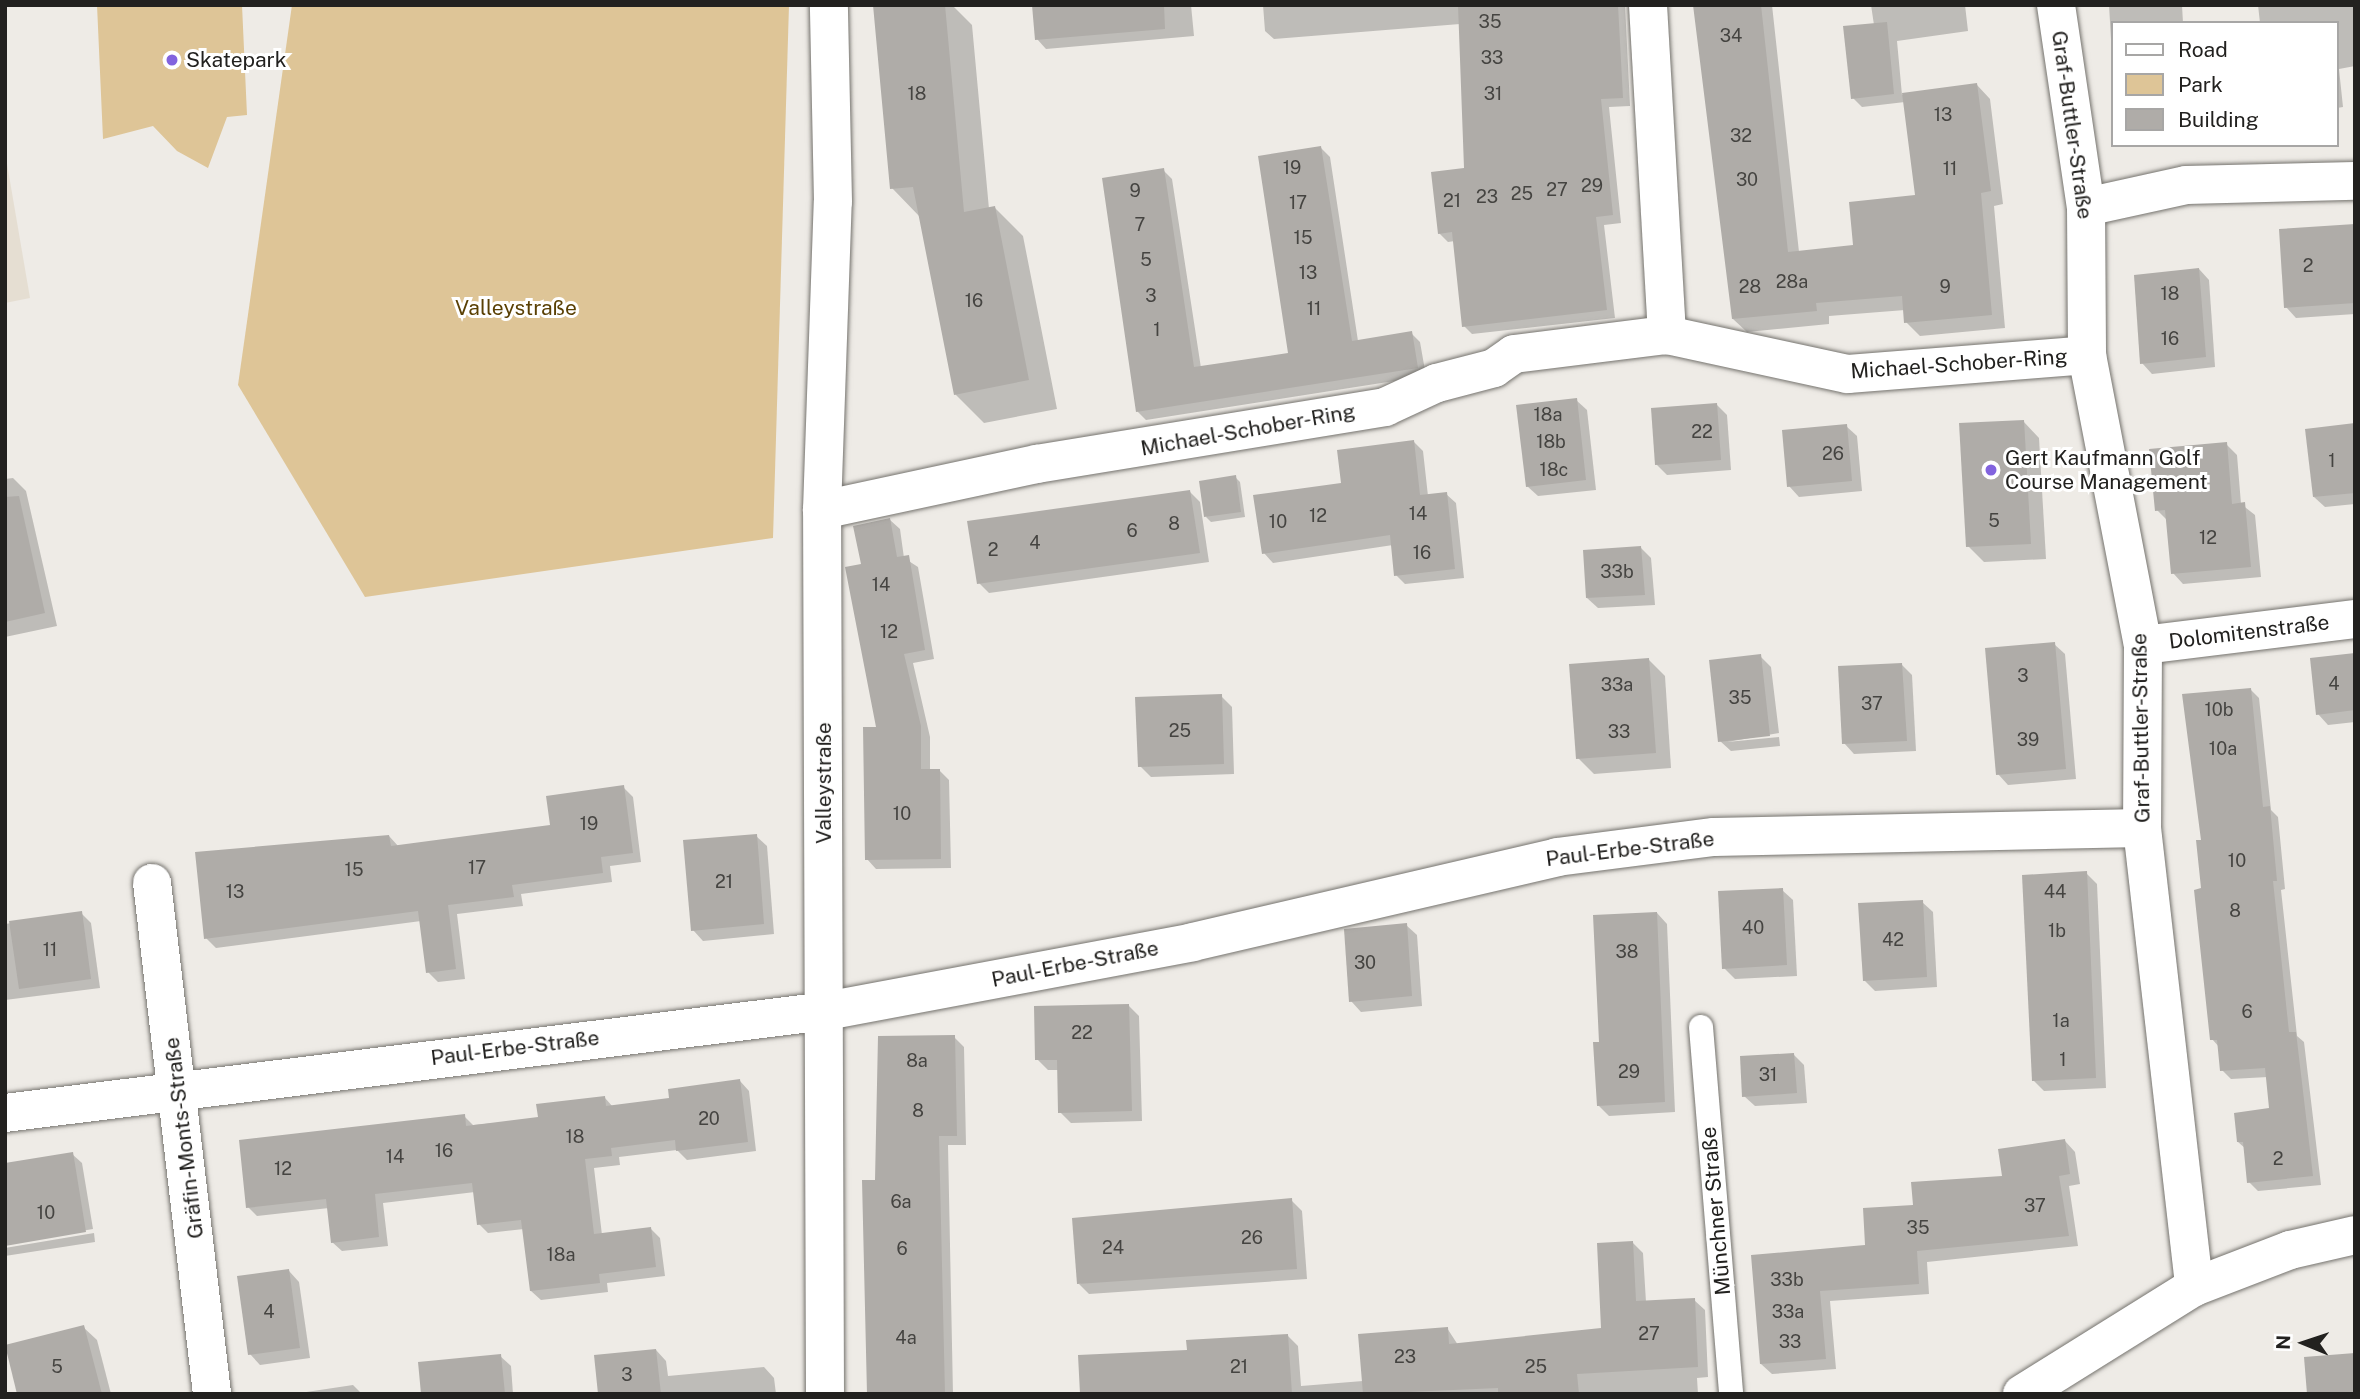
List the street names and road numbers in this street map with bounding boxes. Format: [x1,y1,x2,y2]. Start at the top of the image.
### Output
street label: Graf-Buttler-Straße [2046,29,2098,221]
street label: Michael-Schober-Ring [1850,344,2068,384]
street label: Michael-Schober-Ring [1139,399,1357,461]
street label: Dolomitenstraße [2167,610,2331,654]
street label: Graf-Buttler-Straße [2127,633,2155,823]
street label: Valleystraße [811,722,837,844]
street label: Paul-Erbe-Straße [1544,826,1716,872]
street label: Paul-Erbe-Straße [989,935,1161,993]
street label: Paul-Erbe-Straße [429,1025,601,1071]
street label: Gräfin-Monts-Straße [159,1036,209,1240]
street label: Münchner Straße [1696,1126,1736,1296]

